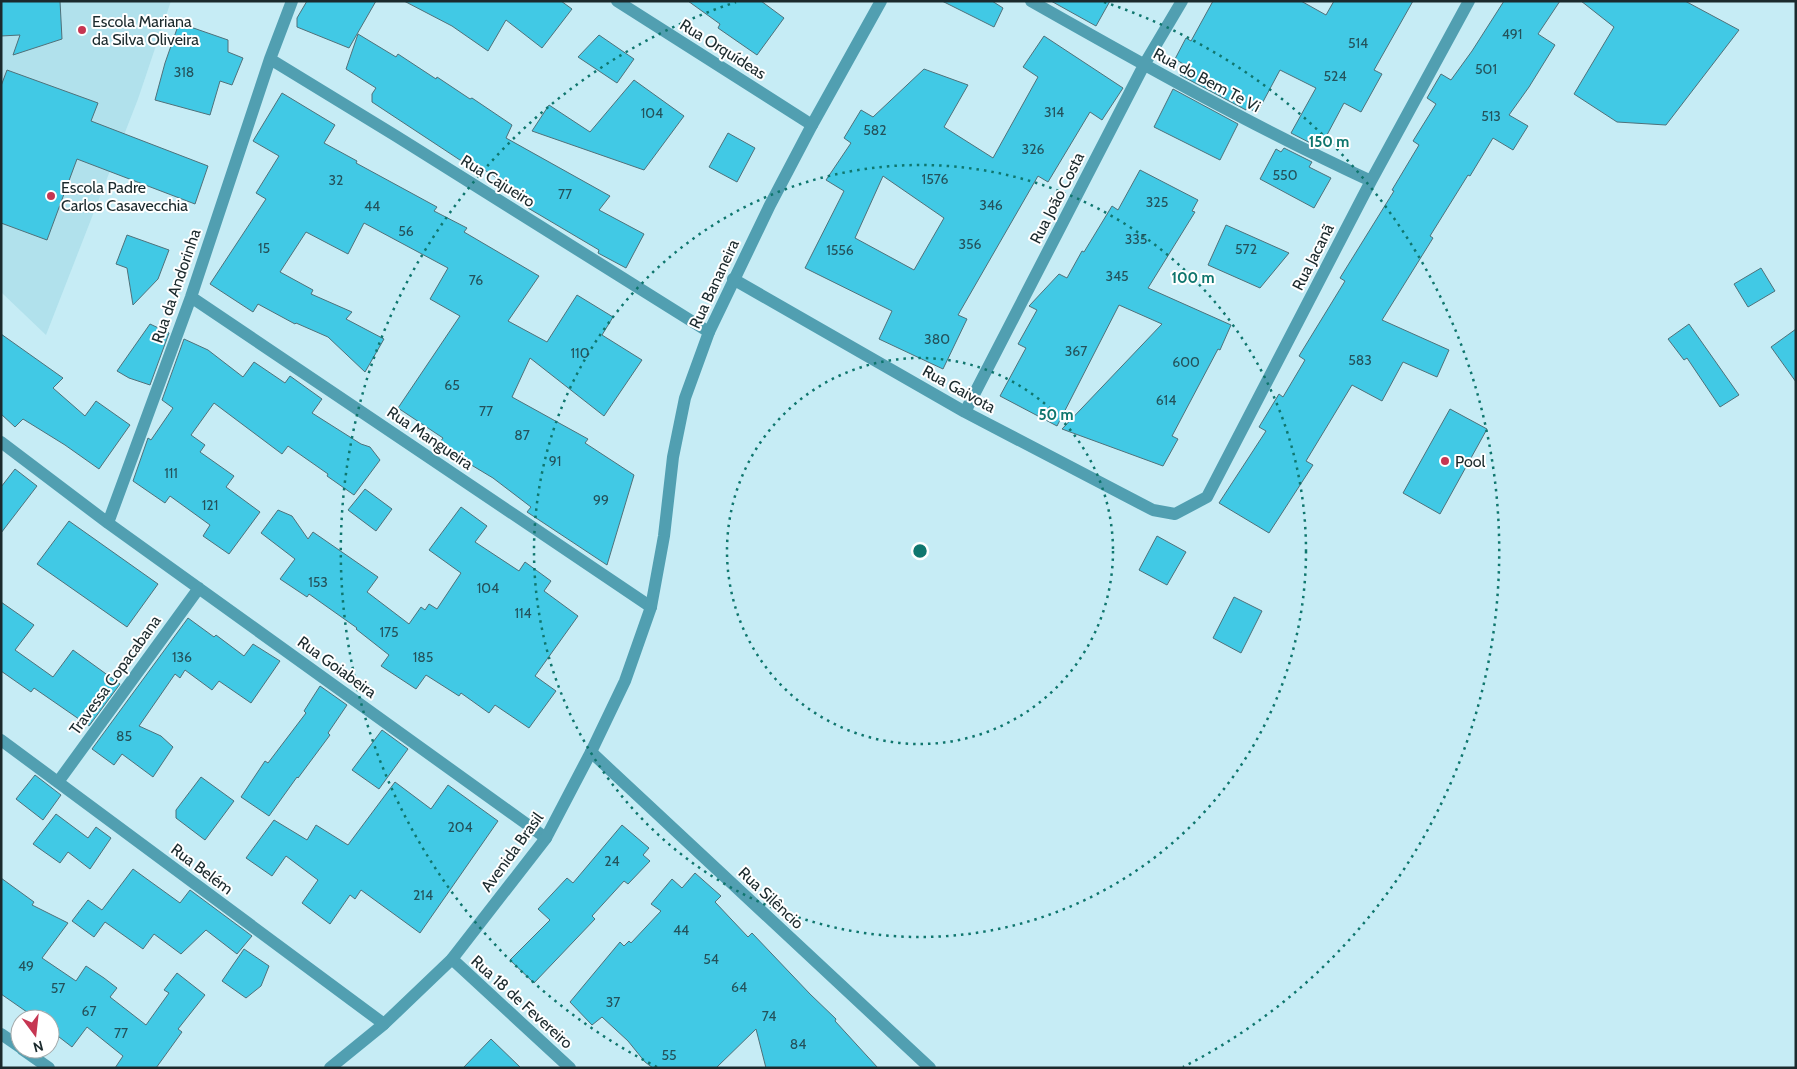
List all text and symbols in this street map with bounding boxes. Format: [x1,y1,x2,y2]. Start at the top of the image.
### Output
place label: Escola Mariana da Silva Oliveira [92,12,199,49]
street label: Rua Orquídeas [676,15,770,83]
marker: Escola Mariana da Silva Oliveira [76,24,88,36]
house number: 491 [1502,25,1522,43]
house number: 514 [1348,34,1368,52]
street label: Rua do Bem Te Vi [1150,44,1264,116]
house number: 501 [1475,60,1497,78]
house number: 318 [174,63,194,81]
house number: 524 [1323,67,1347,85]
house number: 314 [1044,103,1064,121]
house number: 104 [641,104,663,122]
house number: 513 [1481,107,1501,125]
house number: 582 [863,121,887,139]
text: 150 m [1309,133,1349,151]
house number: 326 [1022,140,1044,158]
street label: Rua João Costa [1026,149,1088,247]
street label: Rua Cajueiro [457,151,539,211]
house number: 550 [1273,166,1298,184]
house number: 1576 [922,170,948,188]
house number: 32 [329,171,343,189]
place label: Escola Padre Carlos Casavecchia [61,178,188,215]
house number: 77 [558,185,572,203]
marker: Escola Padre Carlos Casavecchia [45,190,57,202]
house number: 325 [1146,193,1168,211]
house number: 346 [979,196,1003,214]
house number: 44 [364,197,380,215]
street label: Rua Jacanã [1288,220,1338,294]
house number: 56 [398,222,414,240]
street label: Rua da Andorinha [148,226,205,346]
house number: 335 [1125,230,1147,248]
house number: 356 [958,235,982,253]
street label: Rua Bananeira [685,236,743,332]
house number: 15 [258,239,270,257]
house number: 572 [1235,240,1257,258]
house number: 1556 [826,241,854,259]
house number: 345 [1105,267,1129,285]
text: 100 m [1171,269,1215,287]
house number: 76 [469,271,483,289]
house number: 380 [924,330,950,348]
house number: 367 [1065,342,1087,360]
house number: 110 [571,344,590,362]
house number: 583 [1348,351,1372,369]
house number: 600 [1172,353,1200,371]
street label: Rua Gaivota [919,361,999,417]
house number: 65 [444,376,460,394]
house number: 614 [1156,391,1176,409]
street label: Rua Mangueira [384,402,477,474]
house number: 77 [479,402,493,420]
text: 50 m [1038,406,1074,424]
house number: 87 [514,426,530,444]
house number: 91 [549,452,561,470]
place label: Pool [1455,452,1486,471]
marker: Pool [1439,455,1451,467]
house number: 111 [164,464,178,482]
house number: 99 [593,491,609,509]
house number: 121 [202,496,218,514]
centre of rings [911,542,929,560]
house number: 153 [308,573,328,591]
house number: 104 [477,579,499,597]
house number: 114 [514,604,532,622]
street label: Travessa Copacabana [65,611,165,738]
house number: 175 [379,623,399,641]
street label: Rua Goiabeira [294,632,380,702]
house number: 136 [172,648,192,666]
house number: 185 [413,648,433,666]
house number: 85 [116,727,132,745]
street label: Avenida Brasil [477,808,547,895]
house number: 204 [447,818,473,836]
street label: Rua Belém [167,840,237,898]
house number: 24 [604,852,620,870]
street label: Rua Silêncio [735,863,808,933]
house number: 214 [413,886,433,904]
house number: 44 [673,921,689,939]
house number: 54 [703,950,719,968]
street label: Rua 18 de Fevereiro [467,951,577,1053]
house number: 49 [18,957,34,975]
house number: 64 [731,978,747,996]
house number: 57 [51,979,65,997]
house number: 37 [606,993,620,1011]
house number: 67 [82,1002,96,1020]
house number: 74 [762,1007,776,1025]
north arrow [10,1009,60,1059]
house number: 77 [114,1024,128,1042]
house number: 84 [790,1035,806,1053]
text: N [31,1037,45,1057]
house number: 55 [661,1046,677,1064]

